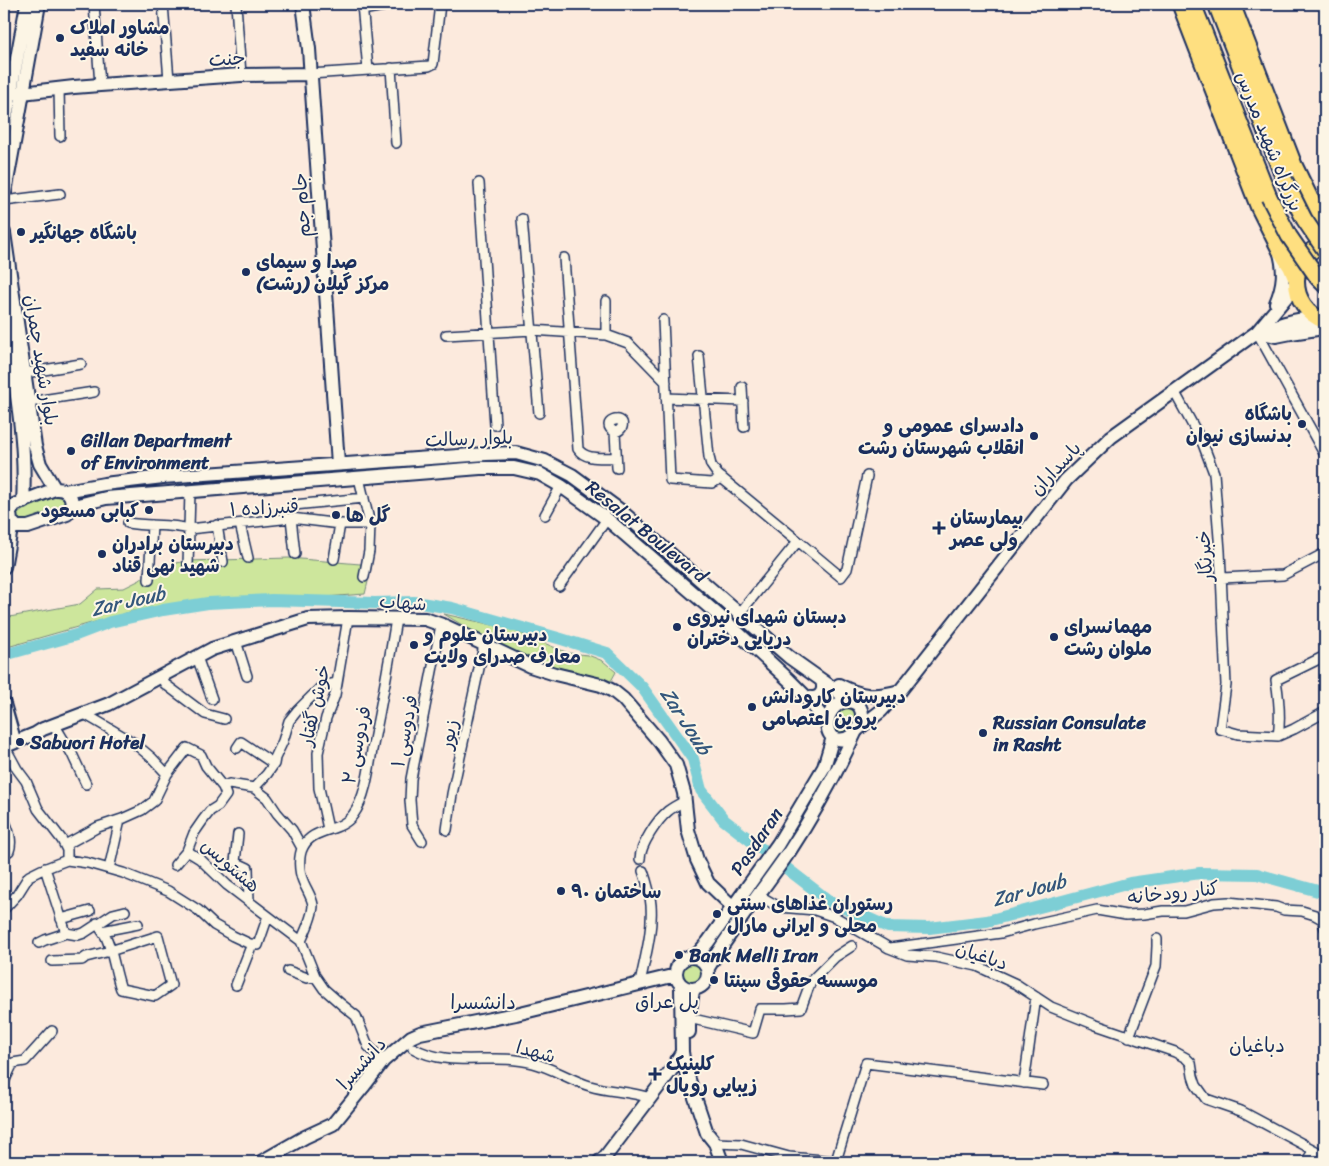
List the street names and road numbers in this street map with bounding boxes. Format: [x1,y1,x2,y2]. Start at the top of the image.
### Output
street label: جنت [208,41,246,76]
street label: بزرگراه شهید مدرس [1226,66,1313,216]
street label: جام جم [283,172,320,238]
street label: بلوار شهید چمران [15,292,68,428]
street label: بلوار رسالت [424,420,514,457]
street label: پاسداران [1021,433,1090,503]
street label: Resalat Boulevard [578,471,717,593]
street label: قنبرزاده ۱ [229,489,300,526]
street label: خبرنگار [1186,529,1223,585]
street label: شهاب [378,584,428,621]
street label: خوش گفتار [289,661,340,751]
street label: فردوسی ۱ [381,692,428,770]
street label: فردوسی ۲ [332,703,381,787]
street label: زیور [429,716,468,754]
street label: Pasdaran [721,800,792,882]
street label: هشتویس [193,830,268,901]
street label: کنار رودخانه [1126,871,1220,914]
street label: دباغیان [951,931,1012,980]
street label: دانشسرا [328,1029,395,1098]
street label: شهدا [512,1030,559,1073]

